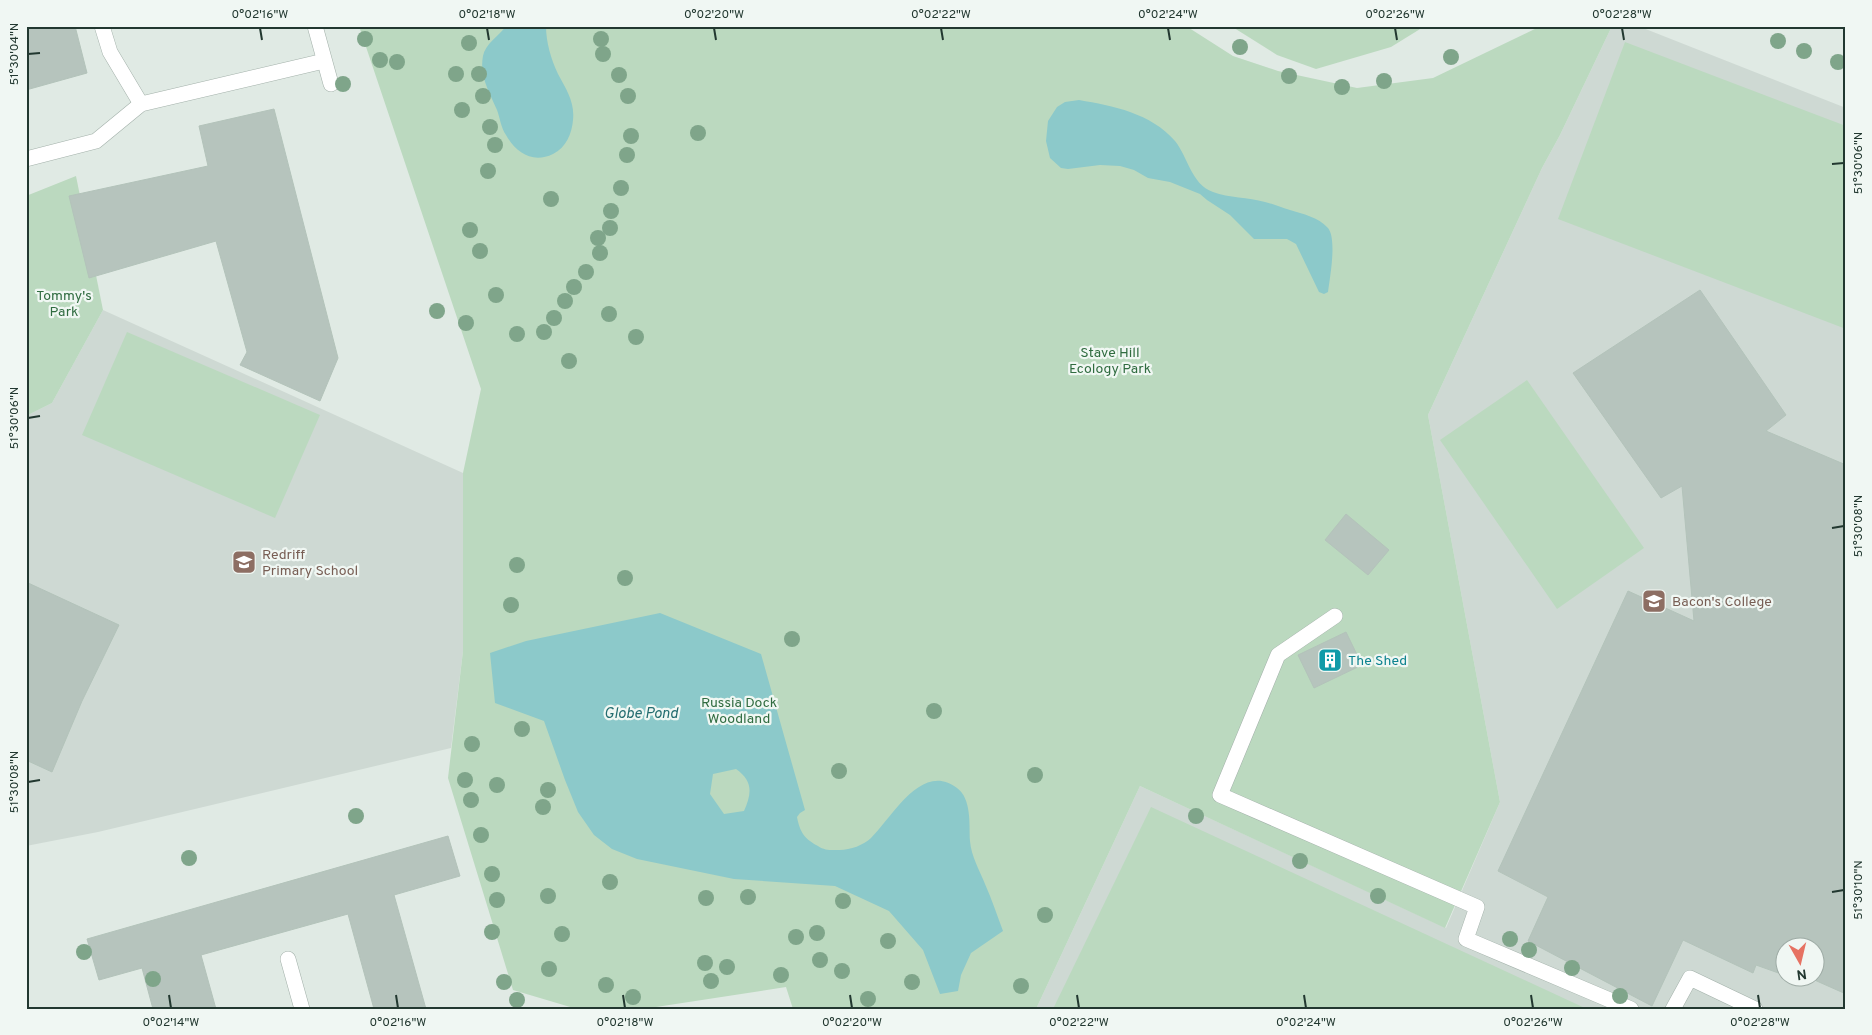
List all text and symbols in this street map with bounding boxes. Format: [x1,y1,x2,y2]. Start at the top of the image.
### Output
text: 0°02'16"W [232,7,288,23]
text: 0°02'18"W [459,7,515,23]
text: 0°02'20"W [684,7,744,23]
text: 0°02'22"W [911,7,971,23]
text: 0°02'24"W [1138,7,1198,23]
text: 0°02'26"W [1365,7,1425,23]
text: 0°02'28"W [1592,7,1652,23]
text: 51°30'04"N [7,23,23,85]
text: 51°30'06"N [1851,132,1867,194]
park label: Tommy's Park [36,288,92,321]
park label: Stave Hill Ecology Park [1069,345,1151,378]
text: 51°30'06"N [7,387,23,449]
text: 51°30'08"N [1851,495,1867,557]
place label: Redriff Primary School [262,547,358,580]
school or university icon: Redriff Primary School [231,549,257,575]
school or university icon: Bacon's College [1641,588,1667,614]
place label: Bacon's College [1672,594,1772,611]
building icon: The Shed [1317,647,1343,673]
place label: The Shed [1348,653,1407,670]
park label: Russia Dock Woodland [701,695,777,728]
water label: Globe Pond [604,705,679,724]
text: 51°30'08"N [7,751,23,813]
text: 51°30'10"N [1851,860,1867,920]
north arrow [1774,938,1824,988]
text: N [1795,964,1808,983]
text: 0°02'14"W [143,1015,199,1031]
text: 0°02'16"W [370,1015,426,1031]
text: 0°02'18"W [597,1015,653,1031]
text: 0°02'20"W [822,1015,882,1031]
text: 0°02'22"W [1049,1015,1109,1031]
text: 0°02'24"W [1276,1015,1336,1031]
text: 0°02'26"W [1503,1015,1563,1031]
text: 0°02'28"W [1730,1015,1790,1031]

